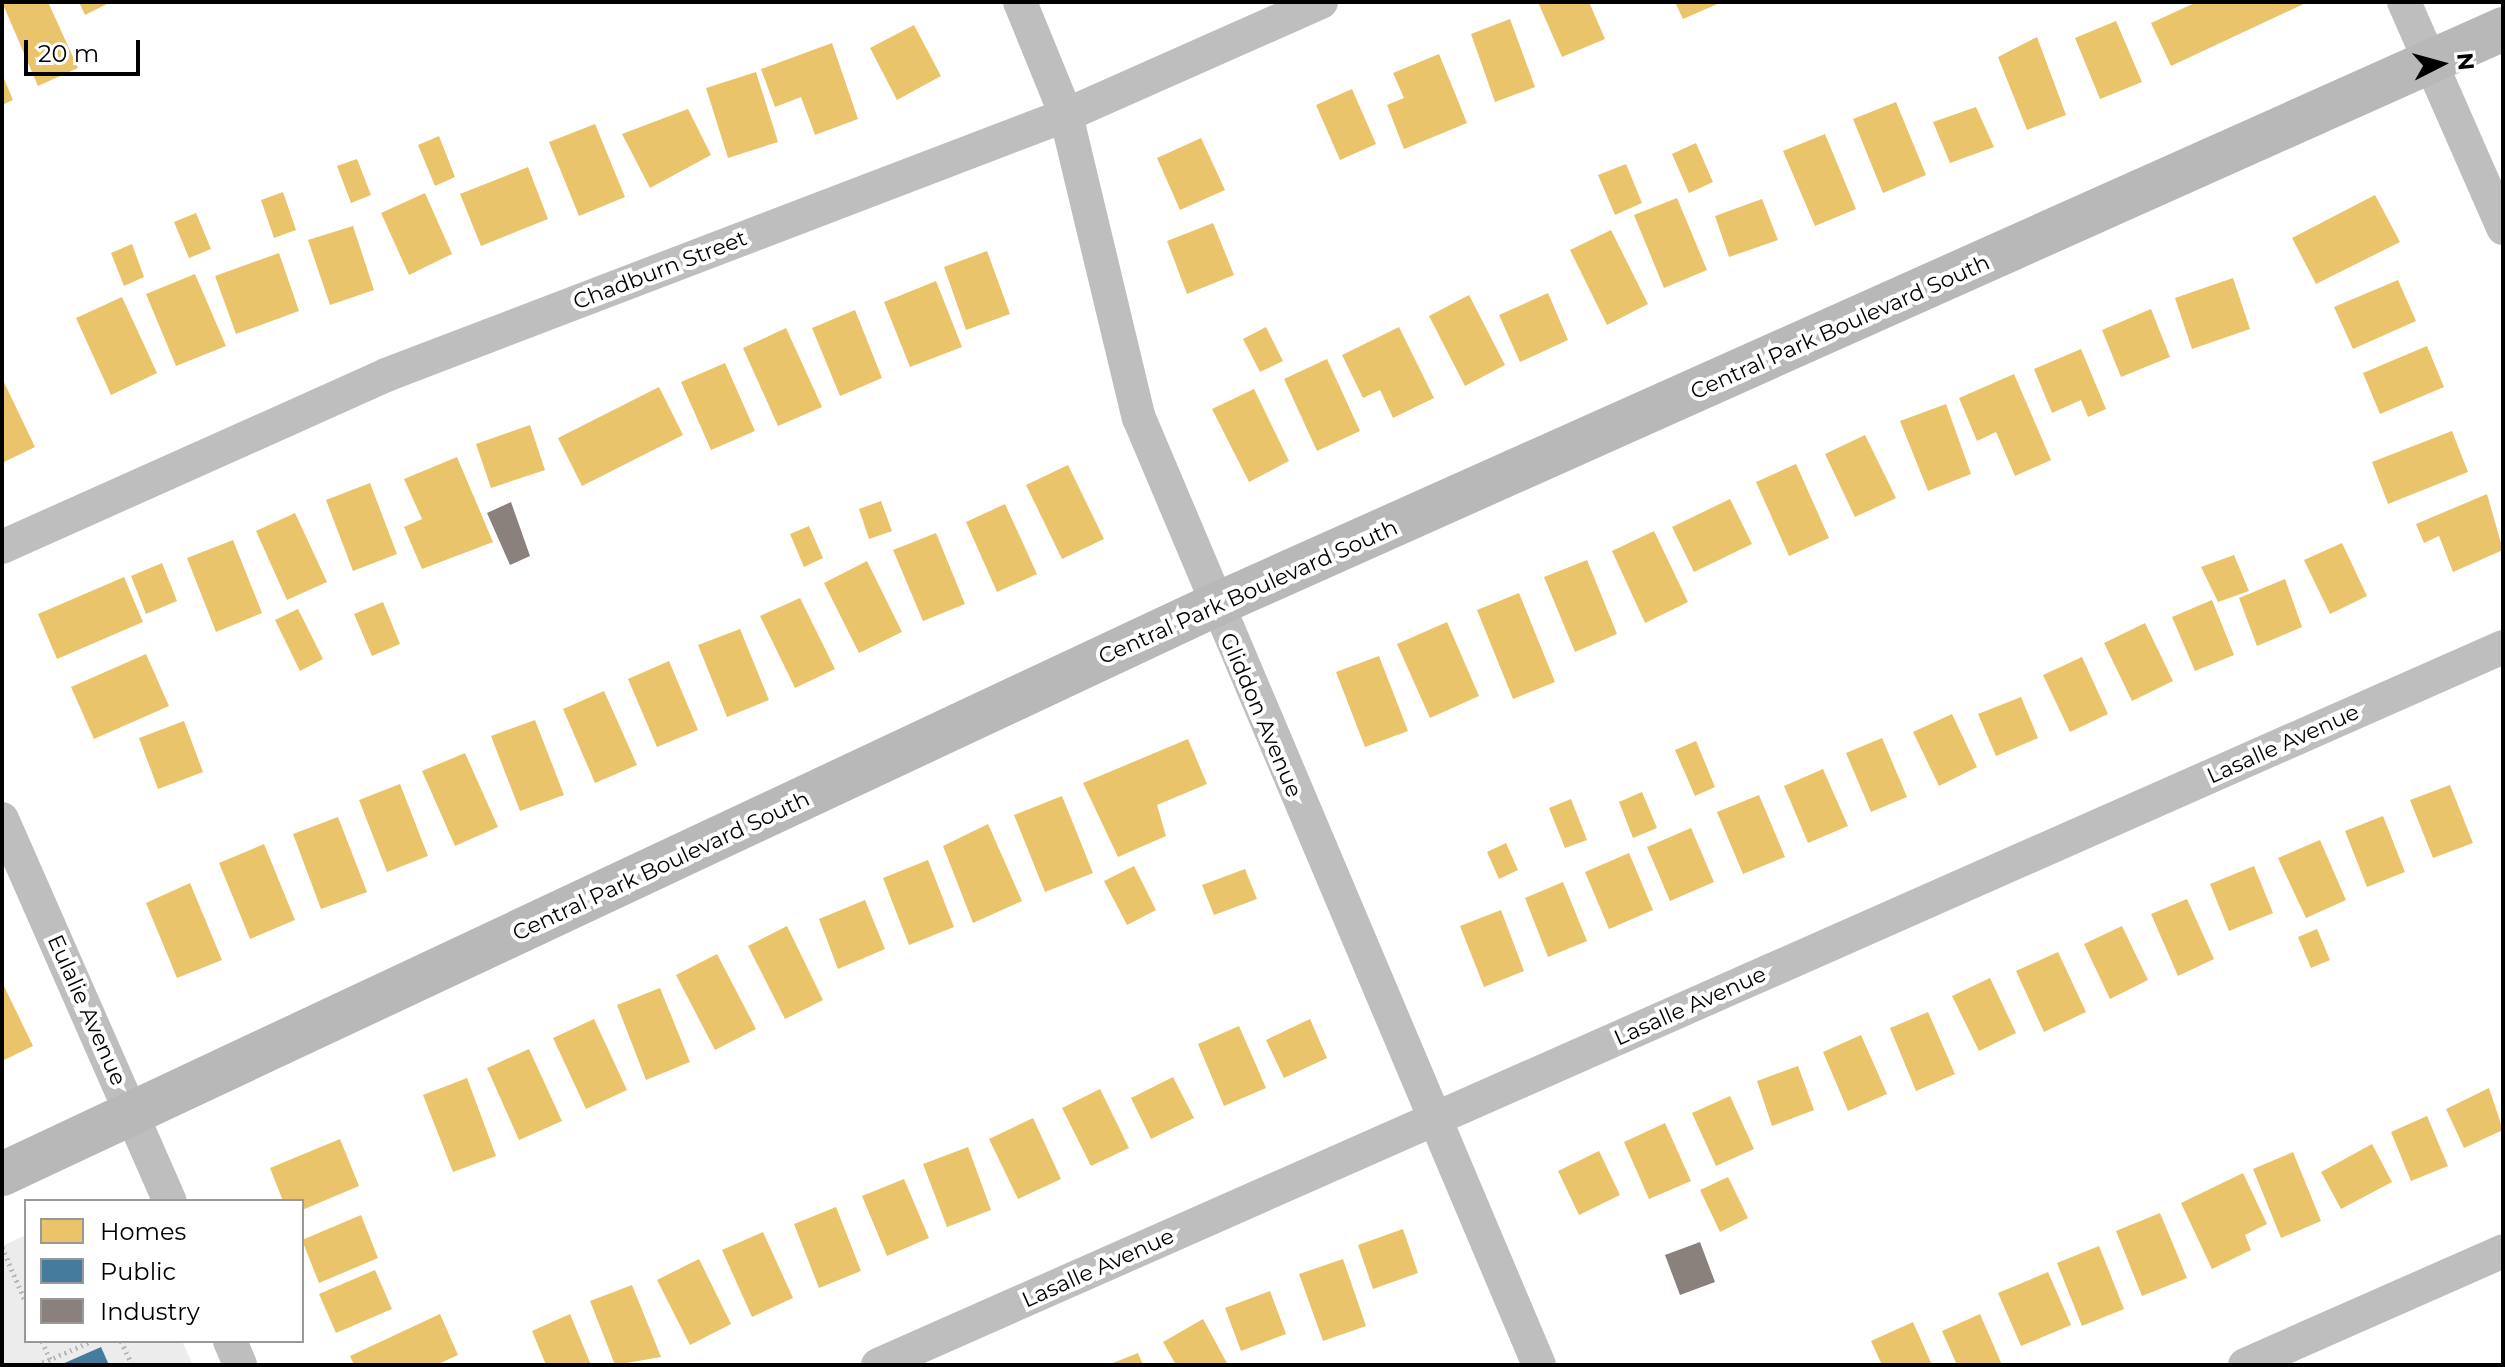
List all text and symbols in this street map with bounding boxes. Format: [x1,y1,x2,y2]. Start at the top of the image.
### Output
scale bar [28,24,144,74]
north arrow [2401,24,2481,104]
text: 20 m [38,39,99,68]
text: N [2451,51,2480,72]
street label: Chadburn Street [569,225,751,315]
street label: Central Park Boulevard South [1686,249,1994,405]
street label: Central Park Boulevard South [1094,514,1402,670]
street label: Gliddon Avenue [1214,629,1308,801]
street label: Lasalle Avenue [2203,699,2363,789]
street label: Central Park Boulevard South [508,785,814,947]
street label: Eulalie Avenue [42,931,132,1089]
street label: Lasalle Avenue [1610,961,1770,1051]
legend [24,1199,304,1343]
text: Homes [100,1217,186,1246]
street label: Lasalle Avenue [1018,1223,1178,1313]
text: Public [100,1257,176,1286]
text: Industry [100,1297,200,1326]

